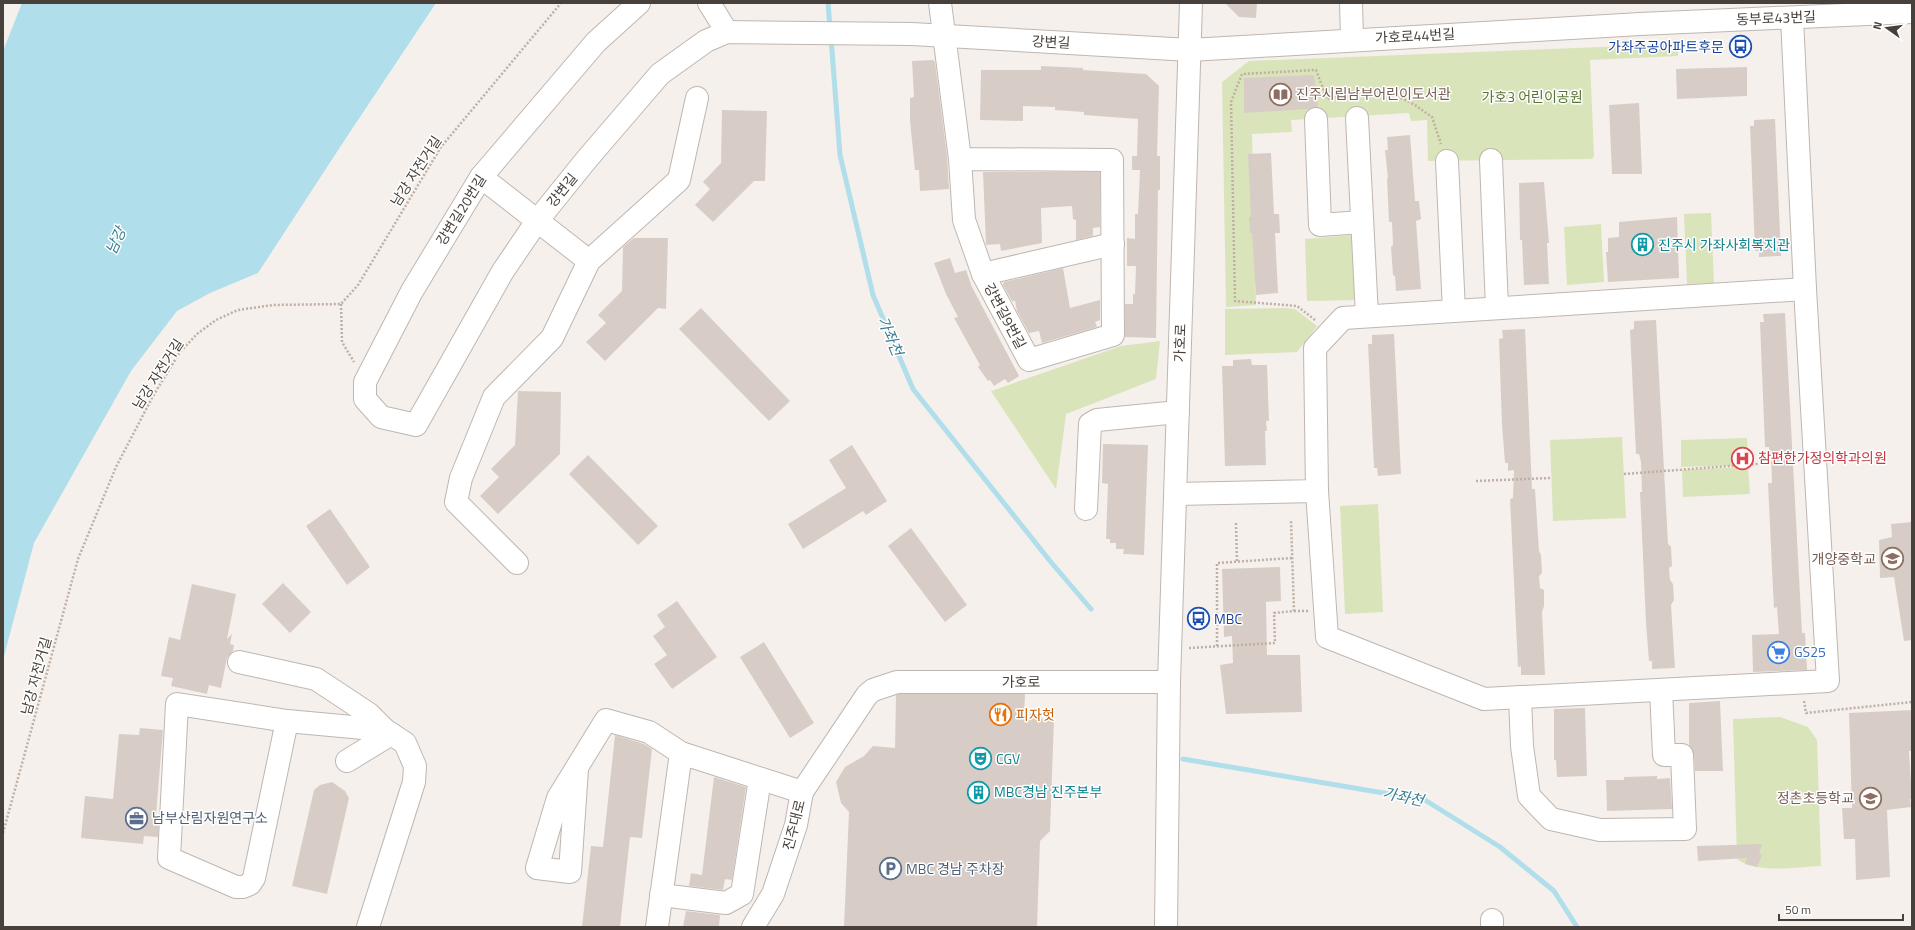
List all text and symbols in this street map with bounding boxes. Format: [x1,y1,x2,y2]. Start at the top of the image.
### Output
street label: 동부로43번길 [1736,6,1816,29]
north arrow [1867,8,1907,48]
text: N [1869,20,1886,31]
street label: 가호로44번길 [1374,23,1456,48]
street label: 강변길 [1031,30,1071,53]
bus stop icon: 가좌주공아파트후문 [1727,34,1753,60]
place label: 가좌주공아파트후문 [1608,36,1724,57]
library icon: 진주시립남부어린이도서관 [1267,81,1293,107]
place label: 진주시립남부어린이도서관 [1296,83,1451,104]
park label: 가호3 어린이공원 [1481,86,1583,107]
street label: 남강 자전거길 [385,131,446,210]
street label: 강변길 [541,168,582,211]
street label: 강변길20번길 [430,170,491,249]
water label: 남강 [99,221,133,258]
building icon: 진주시 가좌사회복지관 [1630,232,1656,258]
place label: 진주시 가좌사회복지관 [1658,234,1790,255]
street label: 강변길9번길 [979,279,1032,353]
water label: 가좌천 [872,312,910,361]
street label: 가호로 [1168,323,1191,363]
street label: 남강 자전거길 [127,334,188,413]
hospital icon: 참편한가정의학과의원 [1730,445,1756,471]
place label: 참편한가정의학과의원 [1758,447,1887,468]
school or university icon: 개양중학교 [1879,546,1905,572]
place label: 개양중학교 [1812,548,1876,569]
bus stop icon: MBC [1186,606,1212,632]
place label: MBC [1214,608,1242,629]
street label: 남강 자전거길 [15,634,56,717]
supermarket icon: GS25 [1766,639,1792,665]
place label: GS25 [1794,641,1826,662]
street label: 가호로 [1002,671,1040,692]
restaurant icon: 피자헛 [987,702,1013,728]
place label: 피자헛 [1016,704,1055,725]
theatre icon: CGV [968,746,994,772]
place label: CGV [996,748,1020,769]
building icon: MBC경남 진주본부 [965,779,991,805]
place label: MBC경남 진주본부 [994,781,1102,802]
water label: 가좌천 [1380,781,1428,813]
school or university icon: 정촌초등학교 [1857,785,1883,811]
place label: 정촌초등학교 [1777,787,1854,808]
street label: 진주대로 [777,797,810,852]
office icon: 남부산림자원연구소 [124,805,150,831]
place label: 남부산림자원연구소 [152,807,268,828]
parking icon: MBC 경남 주차장 [878,856,904,882]
place label: MBC 경남 주차장 [906,858,1005,879]
scale bar [1779,896,1903,922]
text: 50 m [1785,900,1811,919]

